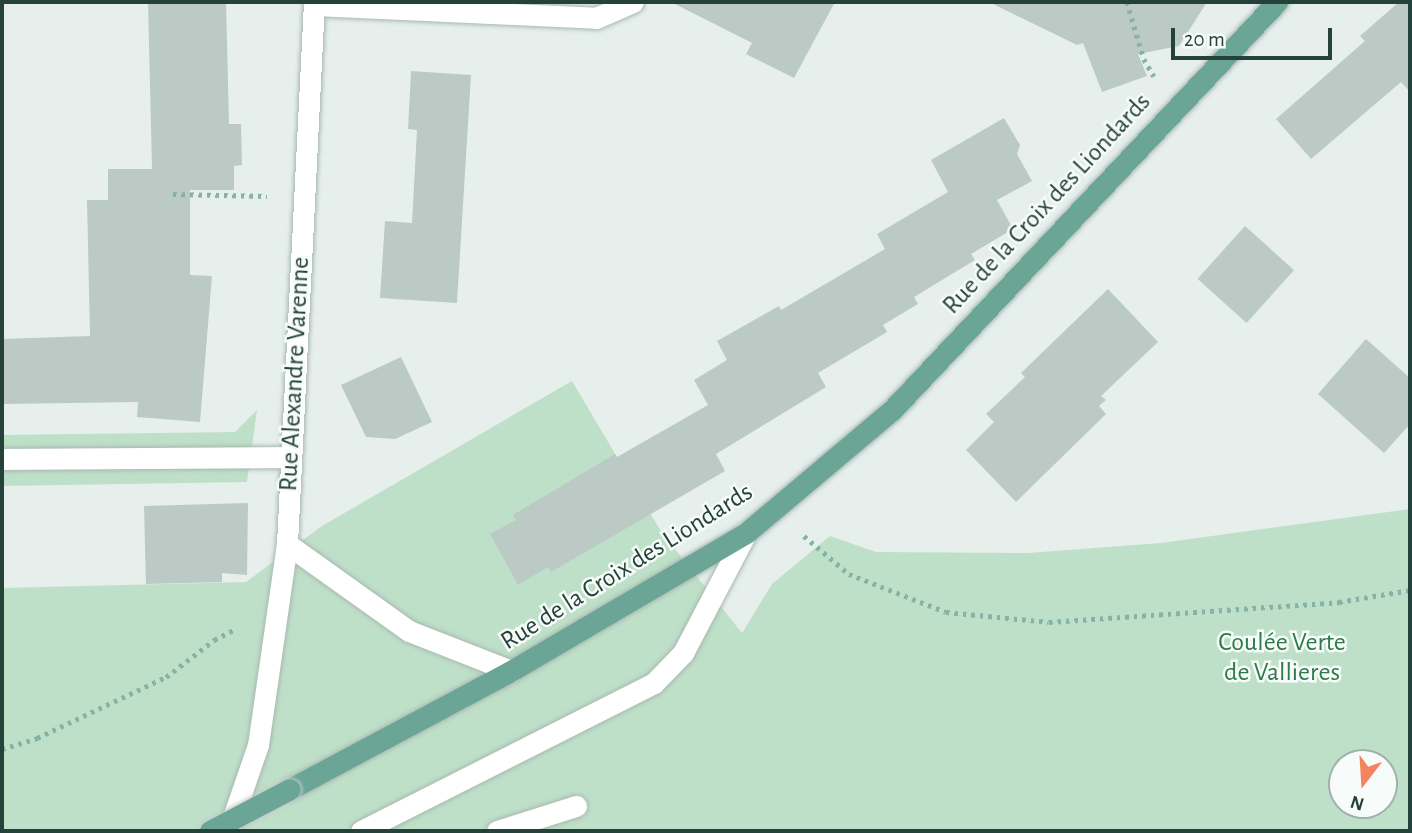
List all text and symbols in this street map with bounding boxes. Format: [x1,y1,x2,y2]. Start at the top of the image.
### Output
scale bar [1174,14,1335,58]
text: 20 m [1184,29,1225,50]
street label: Rue de la Croix des Liondards [936,87,1158,321]
street label: Rue Alexandre Varenne [273,256,317,492]
street label: Rue de la Croix des Liondards [495,477,759,657]
park label: Coulée Verte de Vallieres [1218,627,1346,688]
north arrow [1328,749,1398,819]
text: N [1348,792,1366,814]

